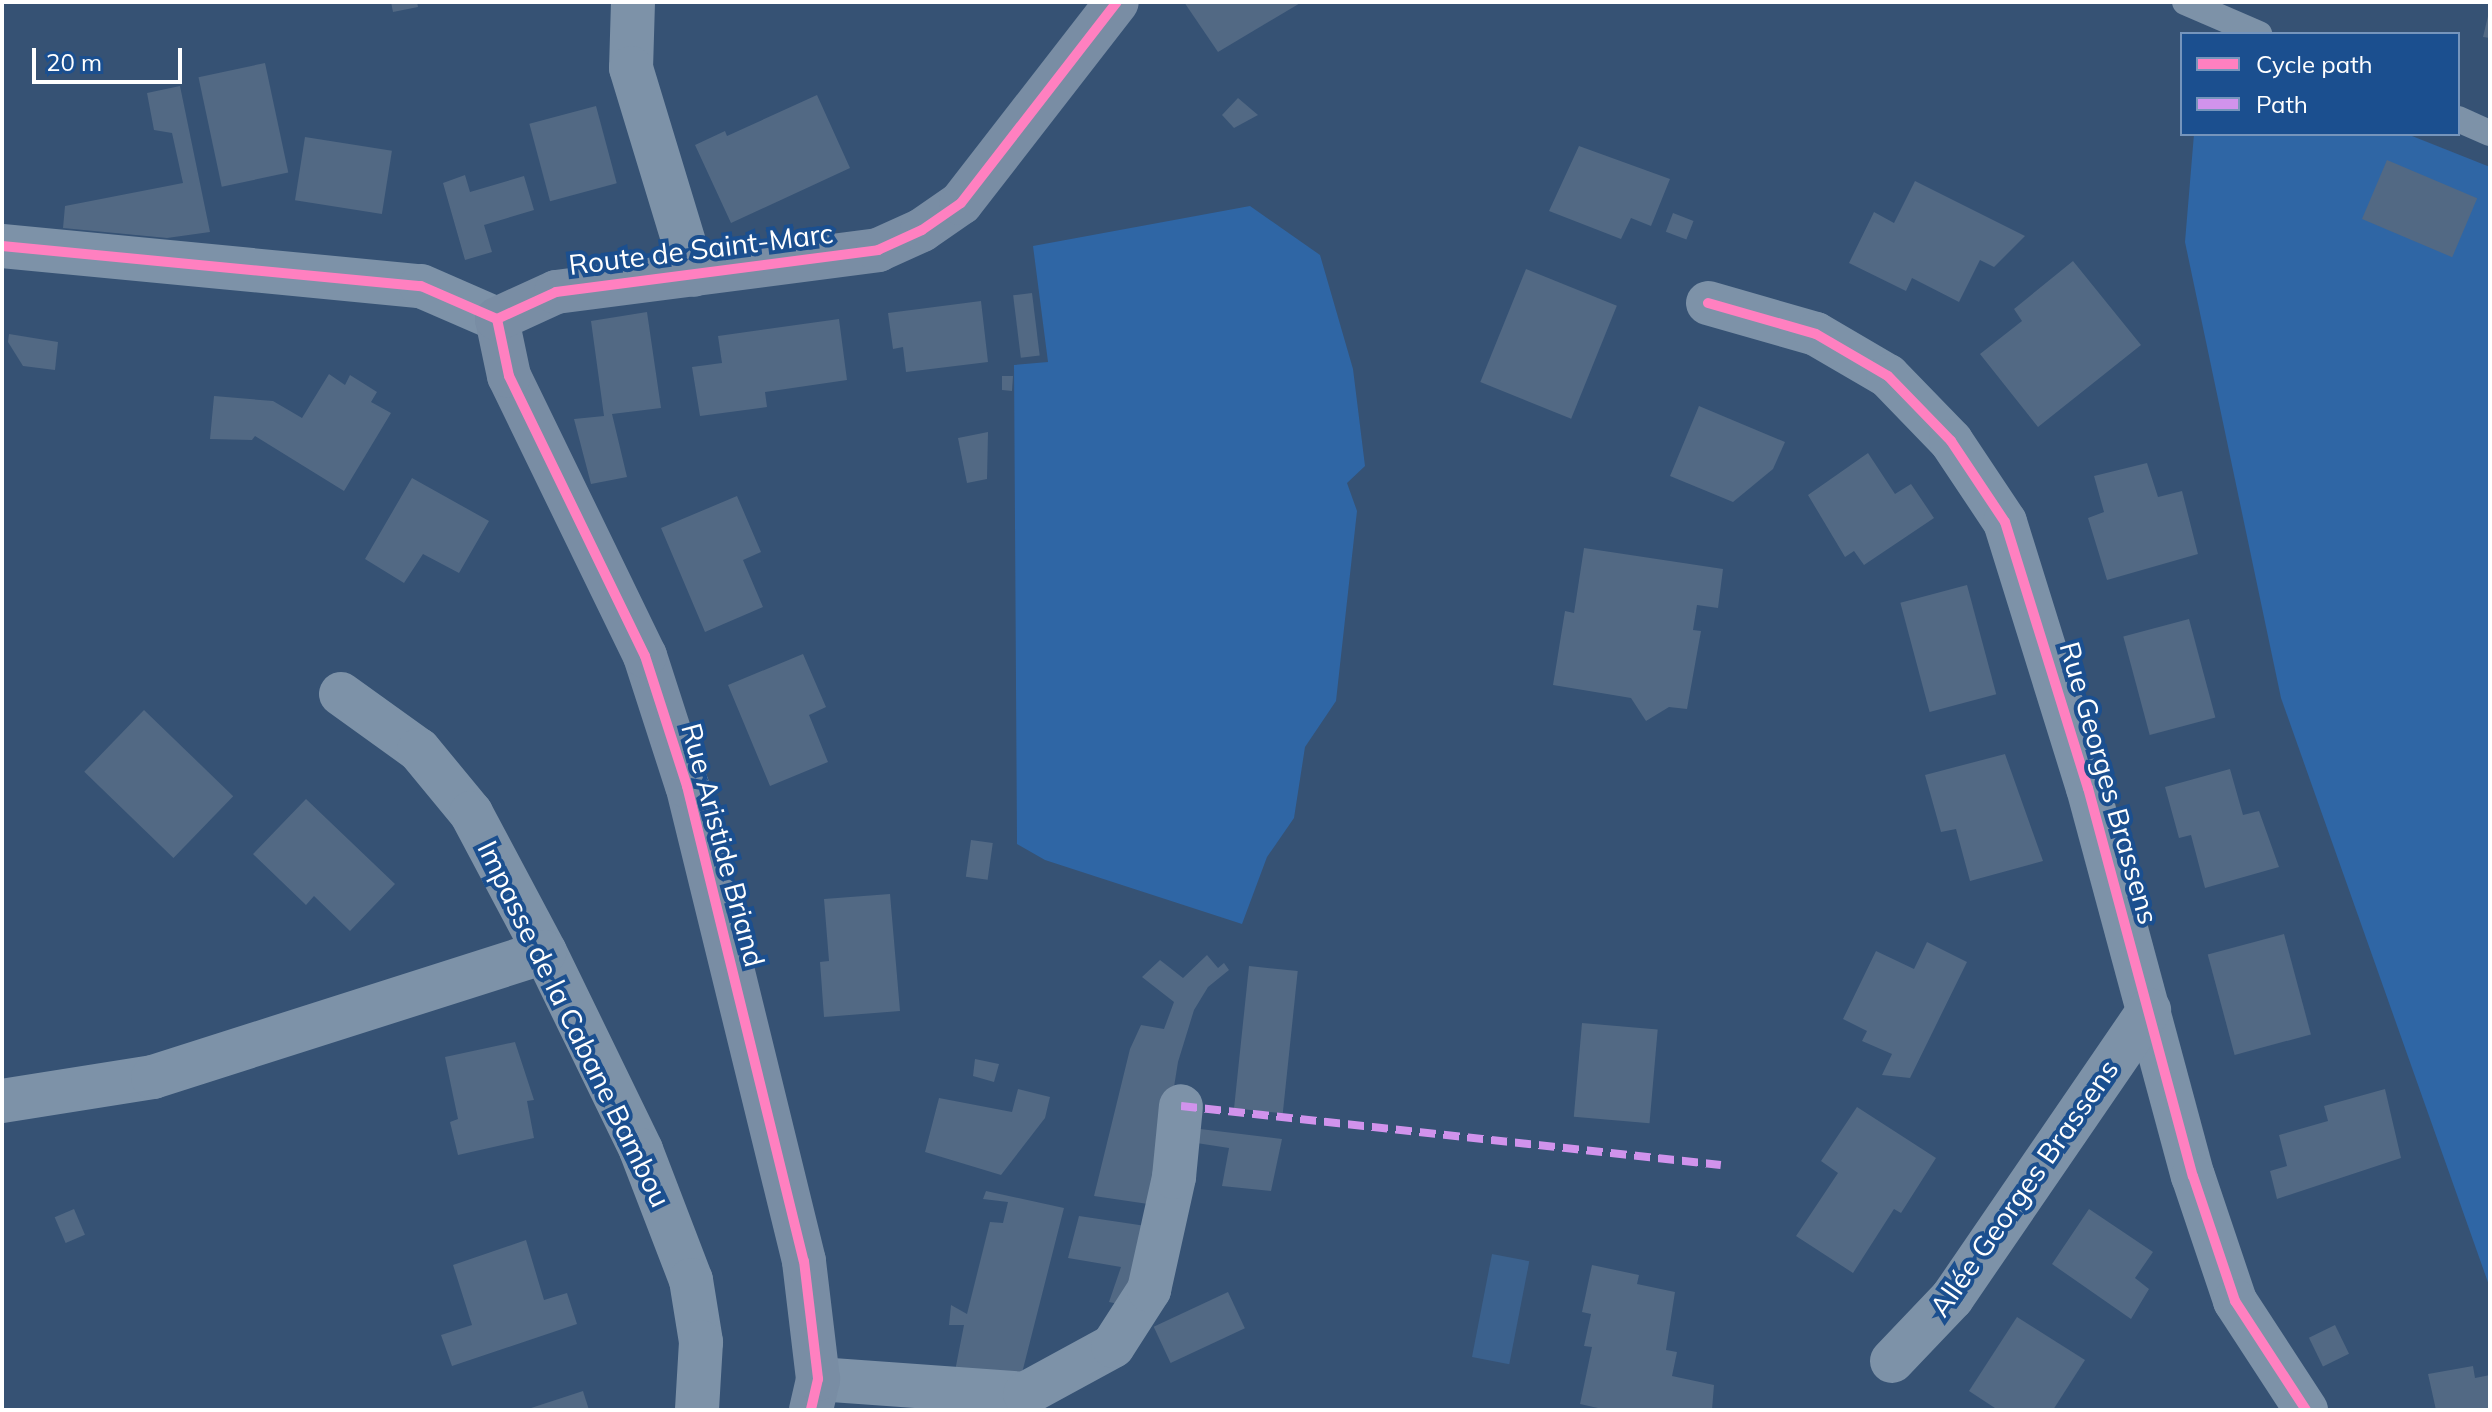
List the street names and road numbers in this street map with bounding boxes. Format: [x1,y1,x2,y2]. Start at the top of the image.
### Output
street label: Route de Saint-Marc [567,216,835,282]
street label: Rue Georges Brassens [2053,638,2165,928]
street label: Rue Aristide Briand [674,719,772,971]
street label: Impasse de la Cabane Bambou [471,835,677,1213]
street label: Allée Georges Brassens [1923,1053,2125,1323]

